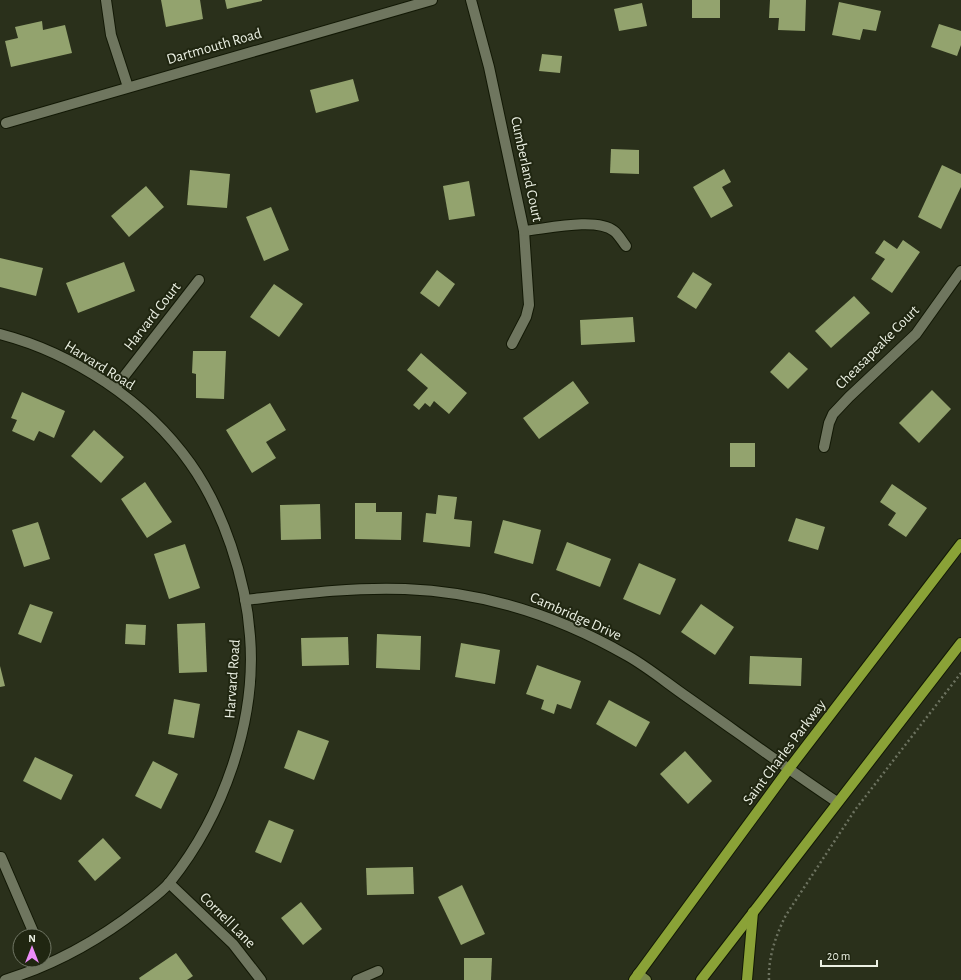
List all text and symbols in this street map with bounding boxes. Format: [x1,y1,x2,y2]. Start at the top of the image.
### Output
street label: Dartmouth Road [165,26,264,67]
street label: Cumberland Court [508,115,545,223]
street label: Harvard Court [121,279,184,353]
street label: Cheasapeake Court [833,303,922,392]
street label: Harvard Road [62,338,138,393]
street label: Cambridge Drive [528,590,624,643]
street label: Harvard Road [222,639,243,719]
street label: Saint Charles Parkway [740,697,829,808]
street label: Cornell Lane [197,890,258,951]
north arrow [12,928,52,968]
text: N [28,933,36,944]
scale bar [821,942,877,968]
text: 20 m [827,950,850,962]

